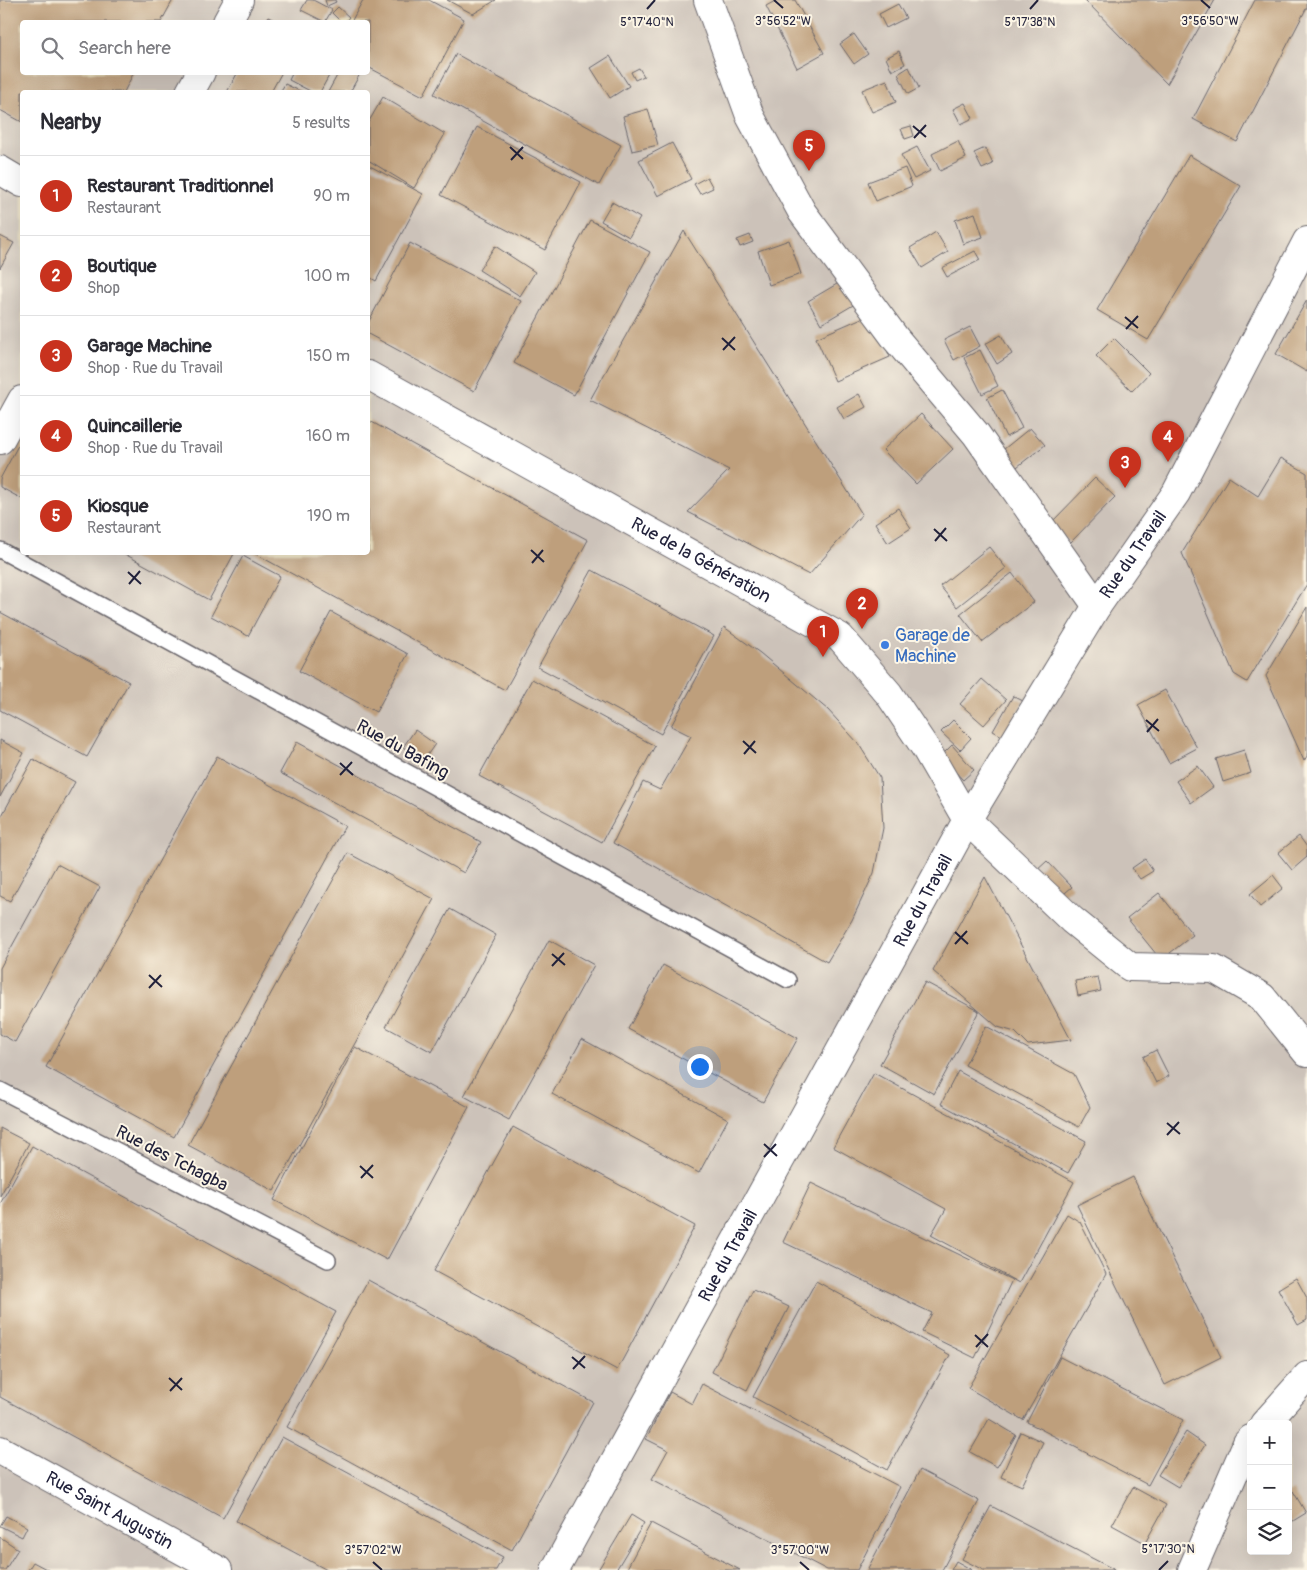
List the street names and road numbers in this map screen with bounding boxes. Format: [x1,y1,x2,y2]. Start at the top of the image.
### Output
street label: Rue du Travail [1095,506,1172,603]
street label: Rue de la Génération [627,512,775,608]
street label: Rue du Bafing [352,715,453,784]
street label: Rue du Travail [889,850,958,951]
street label: Rue des Tchagba [112,1120,232,1197]
street label: Rue du Travail [694,1205,763,1306]
street label: Rue Saint Augustin [41,1466,177,1555]

